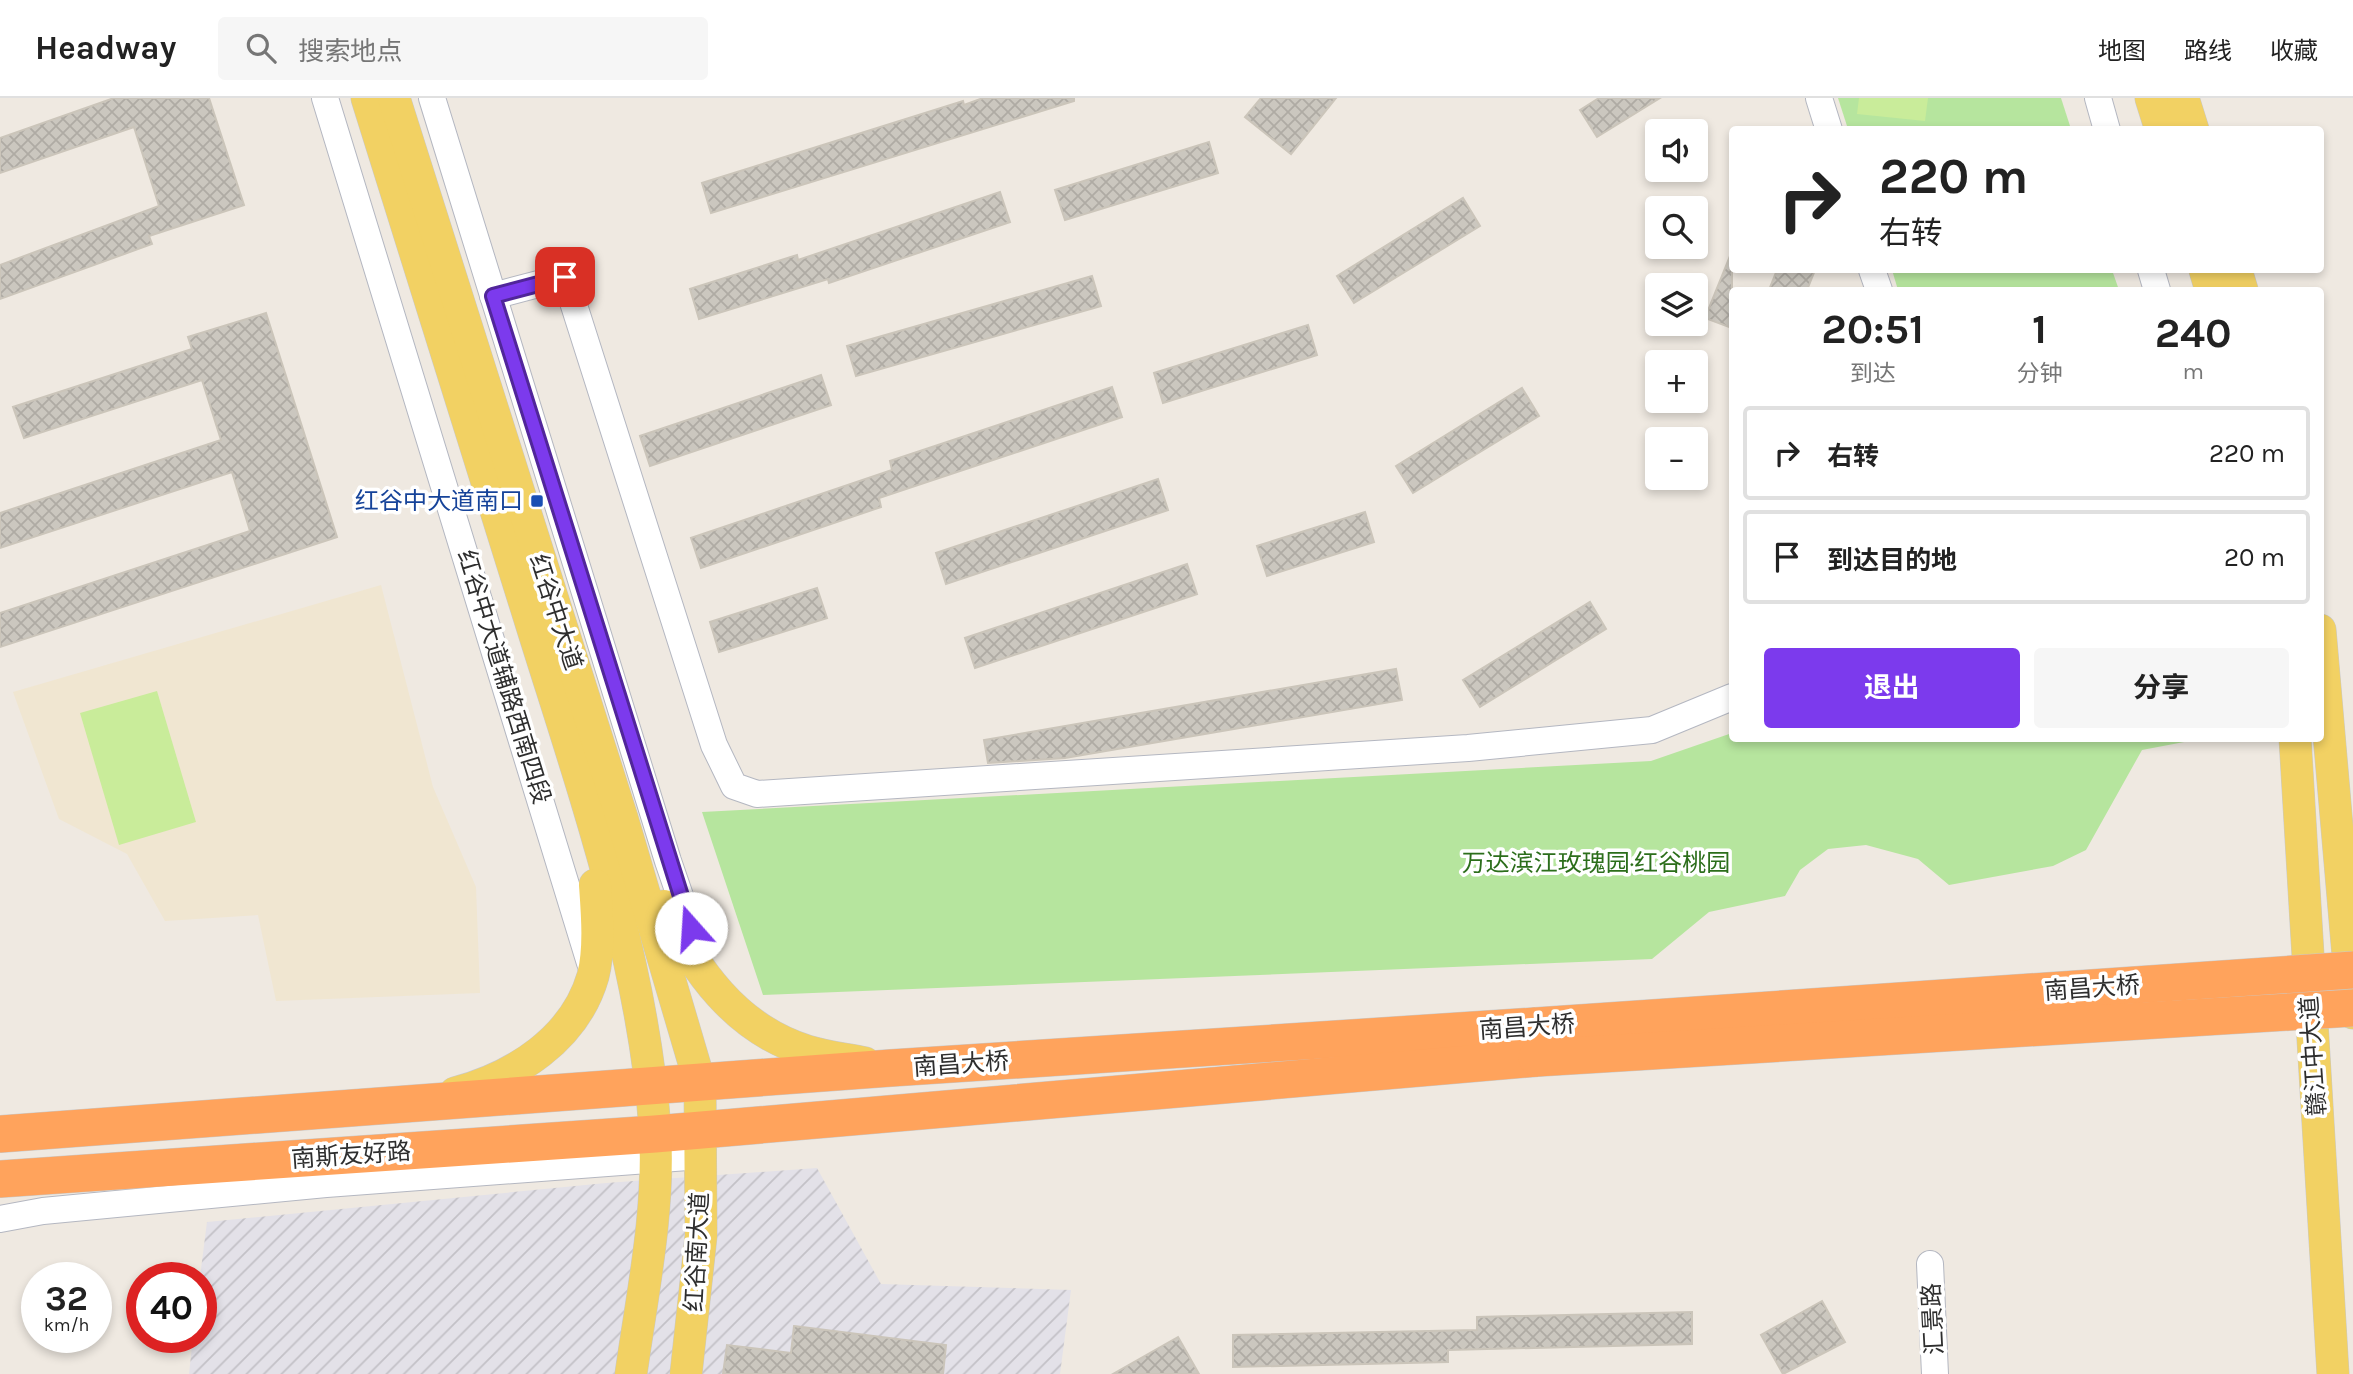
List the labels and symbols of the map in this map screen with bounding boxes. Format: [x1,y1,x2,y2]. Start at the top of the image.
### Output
pin [535,247,595,307]
place label: 红谷中大道南口 [355,487,523,515]
marker: 红谷中大道南口 [529,493,545,509]
street label: 红谷中大道辅路西南四段 [452,547,556,807]
street label: 红谷中大道 [524,551,588,673]
park label: 万达滨江玫瑰园·红谷桃园 [1462,849,1730,877]
position arrow [654,891,728,965]
street label: 南昌大桥 [2043,971,2141,1005]
street label: 赣江中大道 [2295,995,2331,1117]
street label: 南昌大桥 [1478,1010,1576,1044]
street label: 南昌大桥 [912,1047,1010,1081]
street label: 南斯友好路 [290,1137,412,1173]
street label: 红谷南大道 [680,1191,714,1313]
speed limit sign: 40 [126,1262,217,1353]
street label: 汇景路 [1917,1282,1949,1356]

